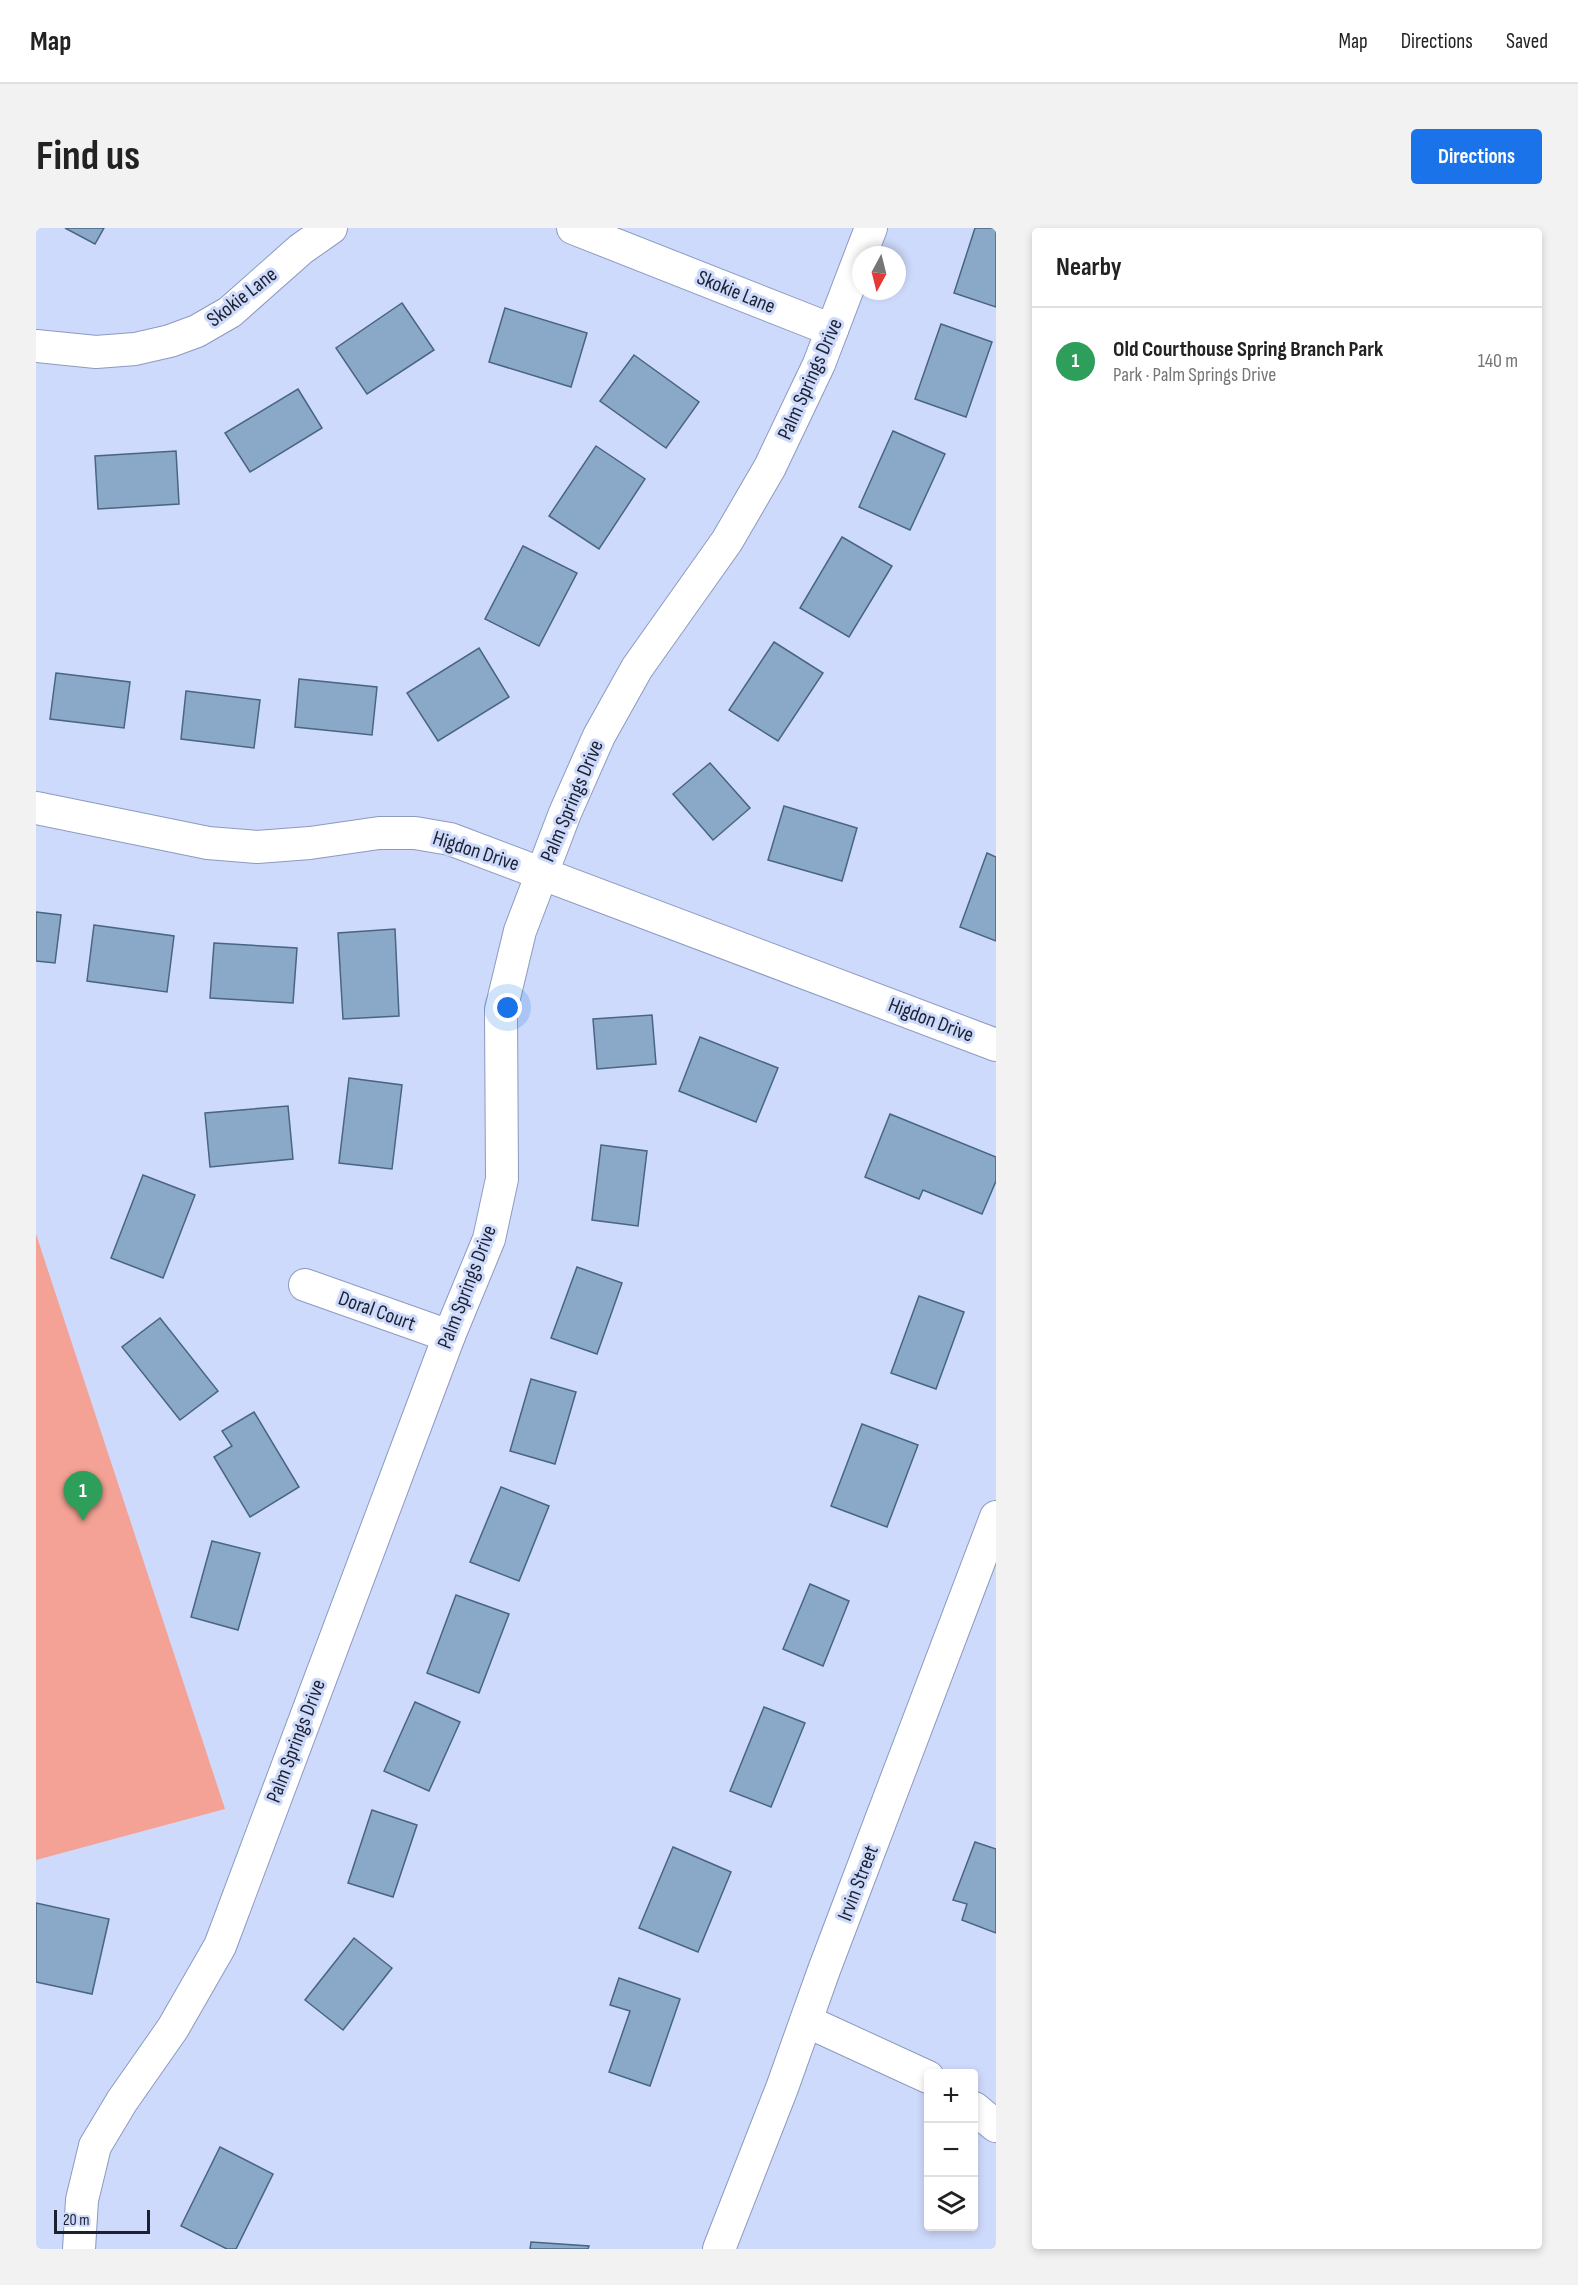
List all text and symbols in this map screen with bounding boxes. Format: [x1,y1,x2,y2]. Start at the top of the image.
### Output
text: Map [30,25,71,58]
text: Map [1338,29,1368,54]
text: Directions [1401,29,1473,54]
text: Saved [1506,29,1548,54]
button: Directions [1411,129,1542,184]
text: Find us [36,131,140,182]
north arrow [852,246,906,300]
text: Nearby [1056,252,1122,283]
street label: Skokie Lane [202,262,282,332]
street label: Skokie Lane [693,265,779,319]
street label: Palm Springs Drive [772,315,848,443]
text: Old Courthouse Spring Branch Park [1113,336,1383,363]
text: 1 [1072,349,1079,373]
text: 140 m [1478,349,1518,373]
text: Park · Palm Springs Drive [1113,363,1276,387]
street label: Palm Springs Drive [535,736,609,866]
street label: Higdon Drive [430,825,522,877]
street label: Higdon Drive [885,992,977,1048]
your location [493,993,522,1022]
street label: Palm Springs Drive [432,1222,502,1352]
street label: Doral Court [335,1286,419,1336]
pin: 1 [64,1472,102,1521]
street label: Palm Springs Drive [261,1676,331,1806]
street label: Irvin Street [832,1842,884,1924]
map controls [924,2069,978,2231]
button: + [924,2069,978,2123]
button: − [924,2123,978,2177]
button: layers [924,2177,978,2231]
scale bar [54,2207,150,2234]
text: 20 m [63,2211,90,2230]

